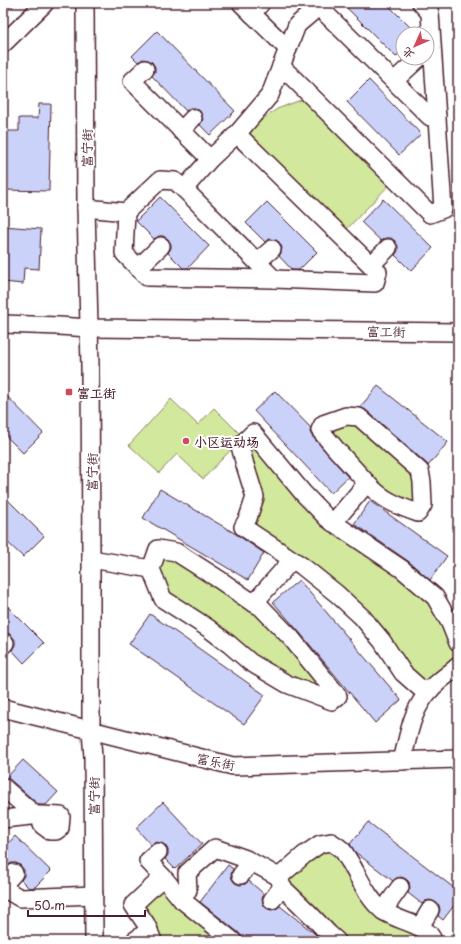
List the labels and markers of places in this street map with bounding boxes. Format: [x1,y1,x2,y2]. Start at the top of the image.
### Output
place label: 富工街 [77,383,117,402]
marker: 富工街 [64,387,74,397]
place label: 小区运动场 [194,432,259,451]
marker: 小区运动场 [181,436,191,446]

